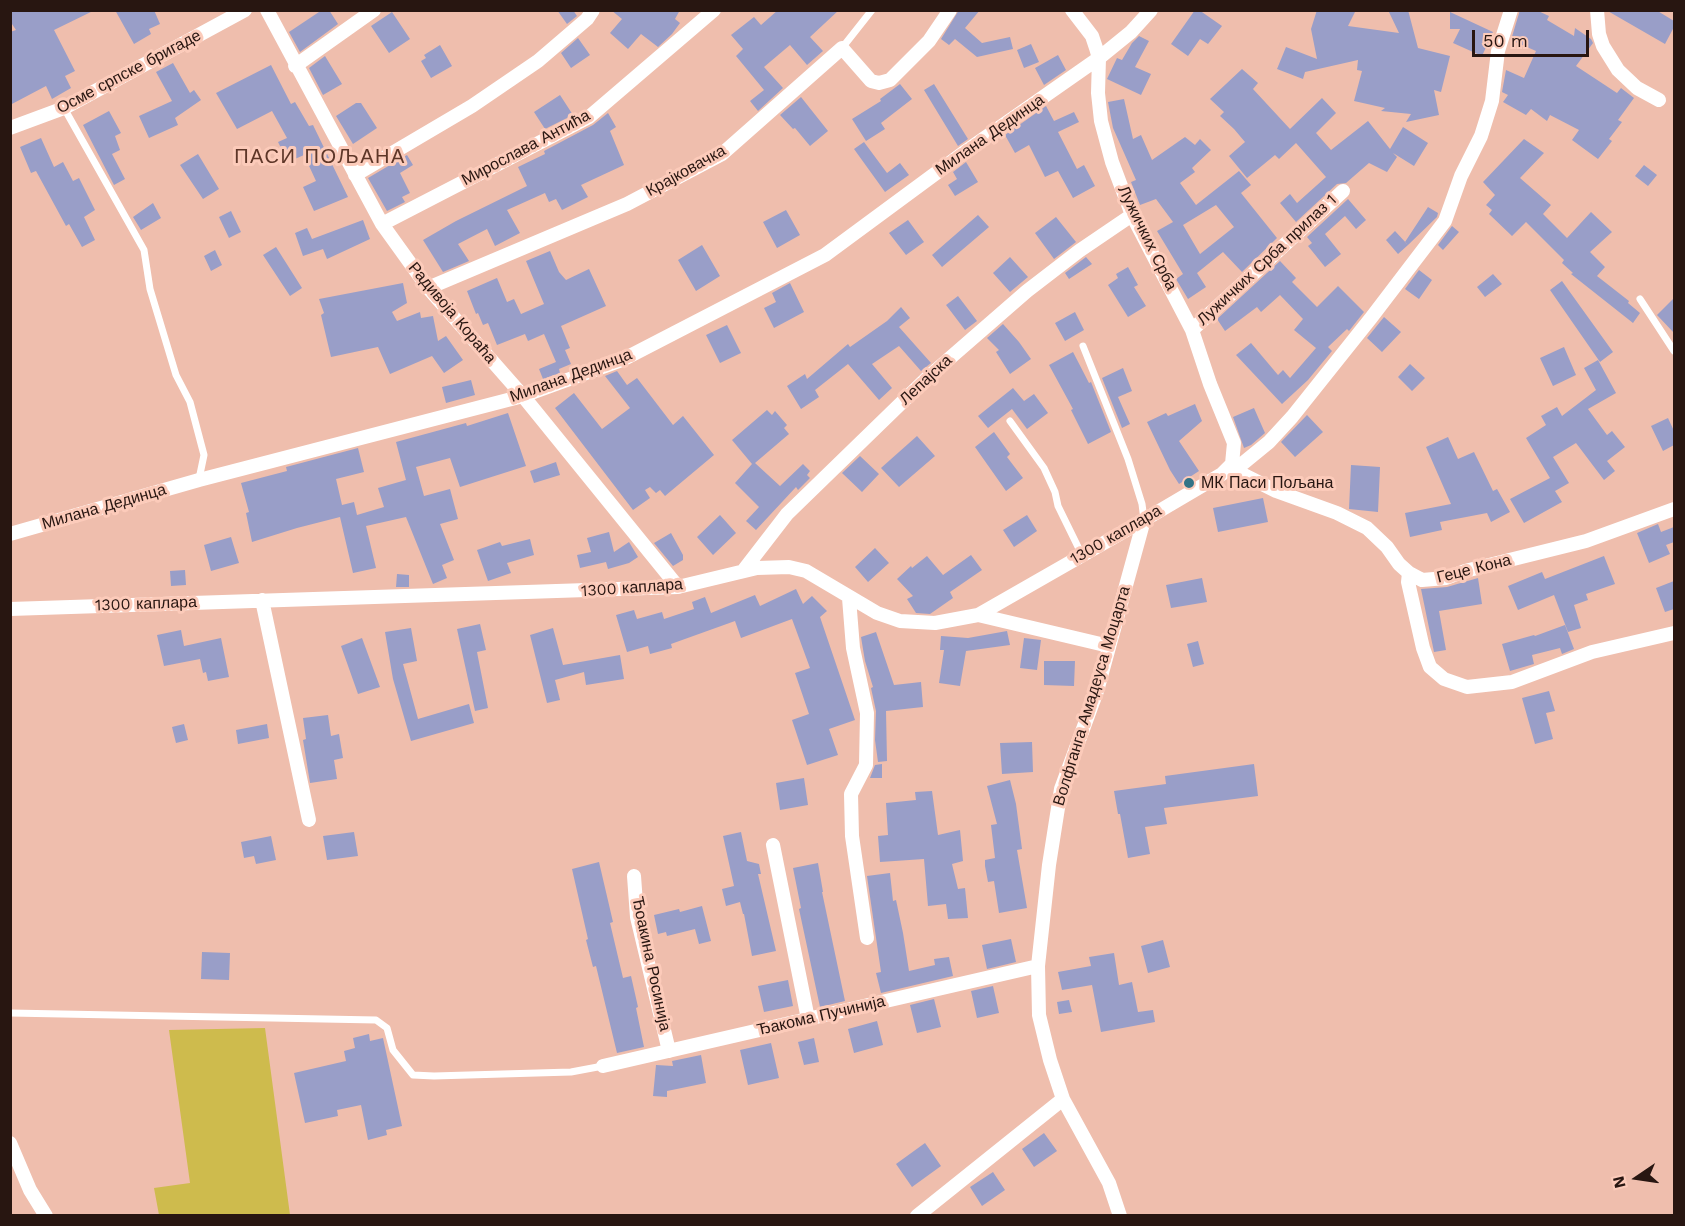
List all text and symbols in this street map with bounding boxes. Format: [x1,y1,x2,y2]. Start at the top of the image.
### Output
scale bar [1475,18,1592,56]
street label: Осме српске бригаде [54,26,204,118]
text: 50 m [1483,30,1528,51]
street label: Милана Дединца [932,90,1048,180]
street label: Мирослава Антића [459,106,593,190]
street label: Крајковачка [643,141,729,201]
district label: ПАСИ ПОЉАНА [234,145,406,169]
street label: Лужичких Срба [1113,182,1181,294]
street label: Лужичких Срба прилаз 1 [1193,190,1341,330]
street label: Радивоја Кораћа [404,258,500,368]
street label: Милана Дединца [507,345,635,407]
street label: Лепајска [896,351,956,409]
place label: МК Паси Пољана [1201,473,1333,493]
marker: МК Паси Пољана [1182,476,1196,490]
street label: Милана Дединца [40,480,168,534]
street label: 1300 каплара [1067,501,1165,569]
street label: Геце Кона [1435,551,1513,587]
street label: 1300 каплара [581,575,683,601]
street label: Волфганга Амадеуса Моцарта [1049,584,1135,808]
street label: 1300 каплара [95,593,197,615]
street label: Ђоакина Росинија [627,895,675,1033]
street label: Ђакома Пучинија [755,992,887,1040]
north arrow [1607,1148,1667,1208]
text: N [1608,1174,1630,1190]

